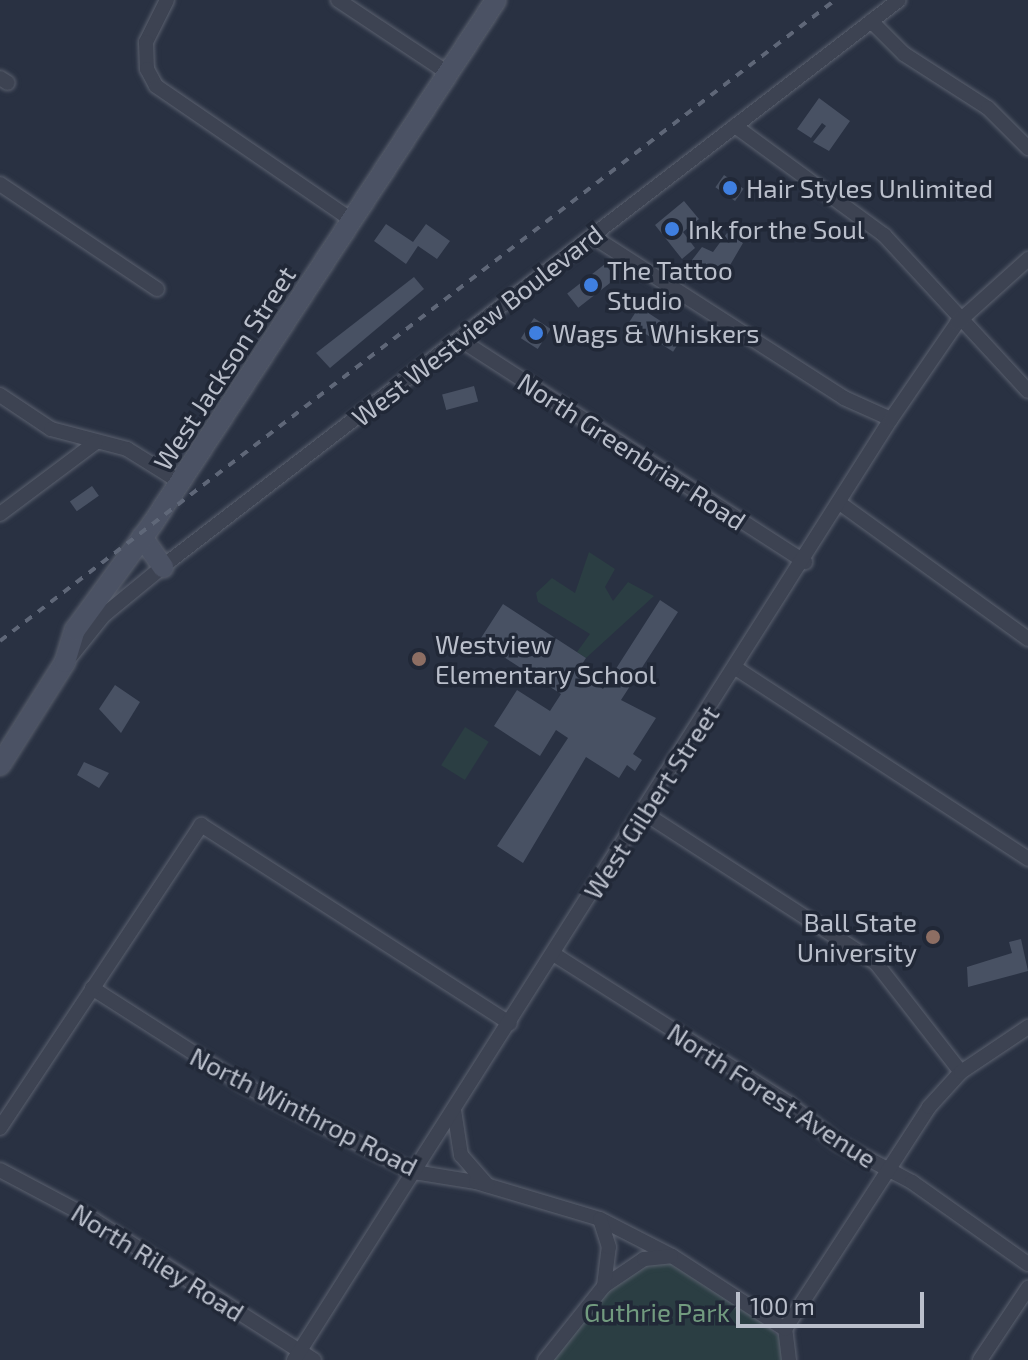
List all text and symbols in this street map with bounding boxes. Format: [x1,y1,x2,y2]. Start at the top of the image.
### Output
place label: Hair Styles Unlimited [746,172,994,204]
marker: Hair Styles Unlimited [721,179,739,197]
place label: Ink for the Soul [688,213,866,245]
street label: West Westview Boulevard [345,217,609,433]
marker: Ink for the Soul [663,220,681,238]
place label: The Tattoo Studio [607,254,733,316]
street label: West Jackson Street [146,260,302,476]
marker: The Tattoo Studio [582,276,600,294]
place label: Wags & Whiskers [552,317,760,349]
marker: Wags & Whiskers [527,324,545,342]
street label: North Greenbriar Road [512,366,752,536]
place label: Westview Elementary School [435,628,657,690]
marker: Westview Elementary School [410,650,428,668]
street label: West Gilbert Street [577,699,725,905]
place label: Ball State University [797,906,917,968]
marker: Ball State University [924,928,942,946]
street label: North Forest Avenue [662,1016,882,1174]
street label: North Winthrop Road [185,1040,423,1182]
street label: North Riley Road [66,1196,250,1328]
scale bar [740,1276,928,1326]
text: 100 m [750,1291,815,1320]
park label: Guthrie Park [584,1296,730,1328]

